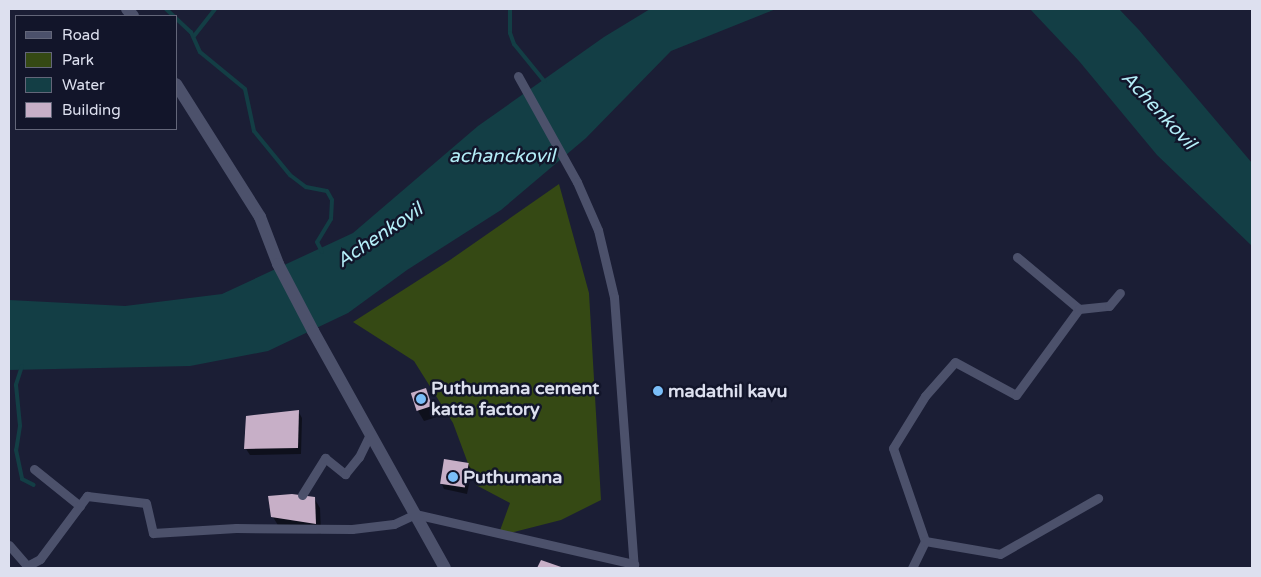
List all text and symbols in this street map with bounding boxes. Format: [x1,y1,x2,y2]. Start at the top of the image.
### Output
legend [15,15,178,130]
text: Road [62,26,100,44]
text: Park [62,51,94,69]
water label: Achenkovil [1116,67,1200,155]
text: Water [62,76,105,94]
text: Building [62,101,121,119]
water label: achanckovil [449,146,555,168]
water label: Achenkovil [333,199,427,273]
place label: Puthumana cement katta factory [431,378,599,420]
place label: madathil kavu [668,380,787,402]
marker: madathil kavu [652,385,664,397]
marker: Puthumana cement katta factory [415,393,427,405]
place label: Puthumana [463,466,562,488]
marker: Puthumana [447,471,459,483]

